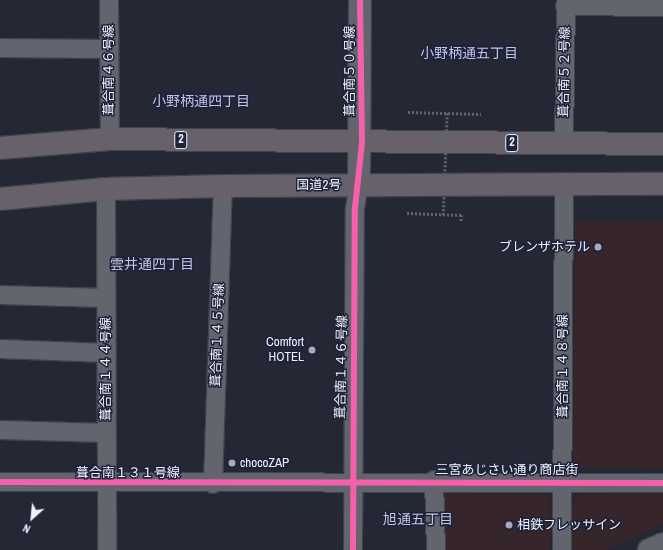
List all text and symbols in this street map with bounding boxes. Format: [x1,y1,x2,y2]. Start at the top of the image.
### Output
street label: 葺合南４６号線 [101,25,117,115]
street label: 葺合南５０号線 [342,26,358,116]
street label: 葺合南５２号線 [556,26,574,118]
district label: 小野柄通五丁目 [420,45,518,61]
district label: 小野柄通四丁目 [152,93,250,109]
road number: 2 [174,130,188,150]
road number: 2 [505,133,519,153]
street label: 国道2号 [297,177,341,193]
place label: ブレンザホテル [499,239,590,255]
marker: ブレンザホテル [593,242,603,252]
district label: 雲井通四丁目 [110,256,194,272]
street label: 葺合南１４５号線 [208,283,228,387]
street label: 葺合南１４８号線 [555,314,571,418]
street label: 葺合南１４６号線 [333,315,351,419]
street label: 葺合南１４４号線 [98,317,114,421]
place label: Comfort HOTEL [266,335,304,366]
marker: Comfort HOTEL [307,345,317,355]
place label: chocoZAP [240,455,289,471]
marker: chocoZAP [227,458,237,468]
street label: 三宮あじさい通り商店街 [436,462,578,478]
street label: 葺合南１３１号線 [76,465,180,481]
north arrow [12,498,52,538]
district label: 旭通五丁目 [383,511,453,527]
place label: 相鉄フレッサイン [517,517,621,533]
marker: 相鉄フレッサイン [504,520,514,530]
text: N [20,521,33,536]

